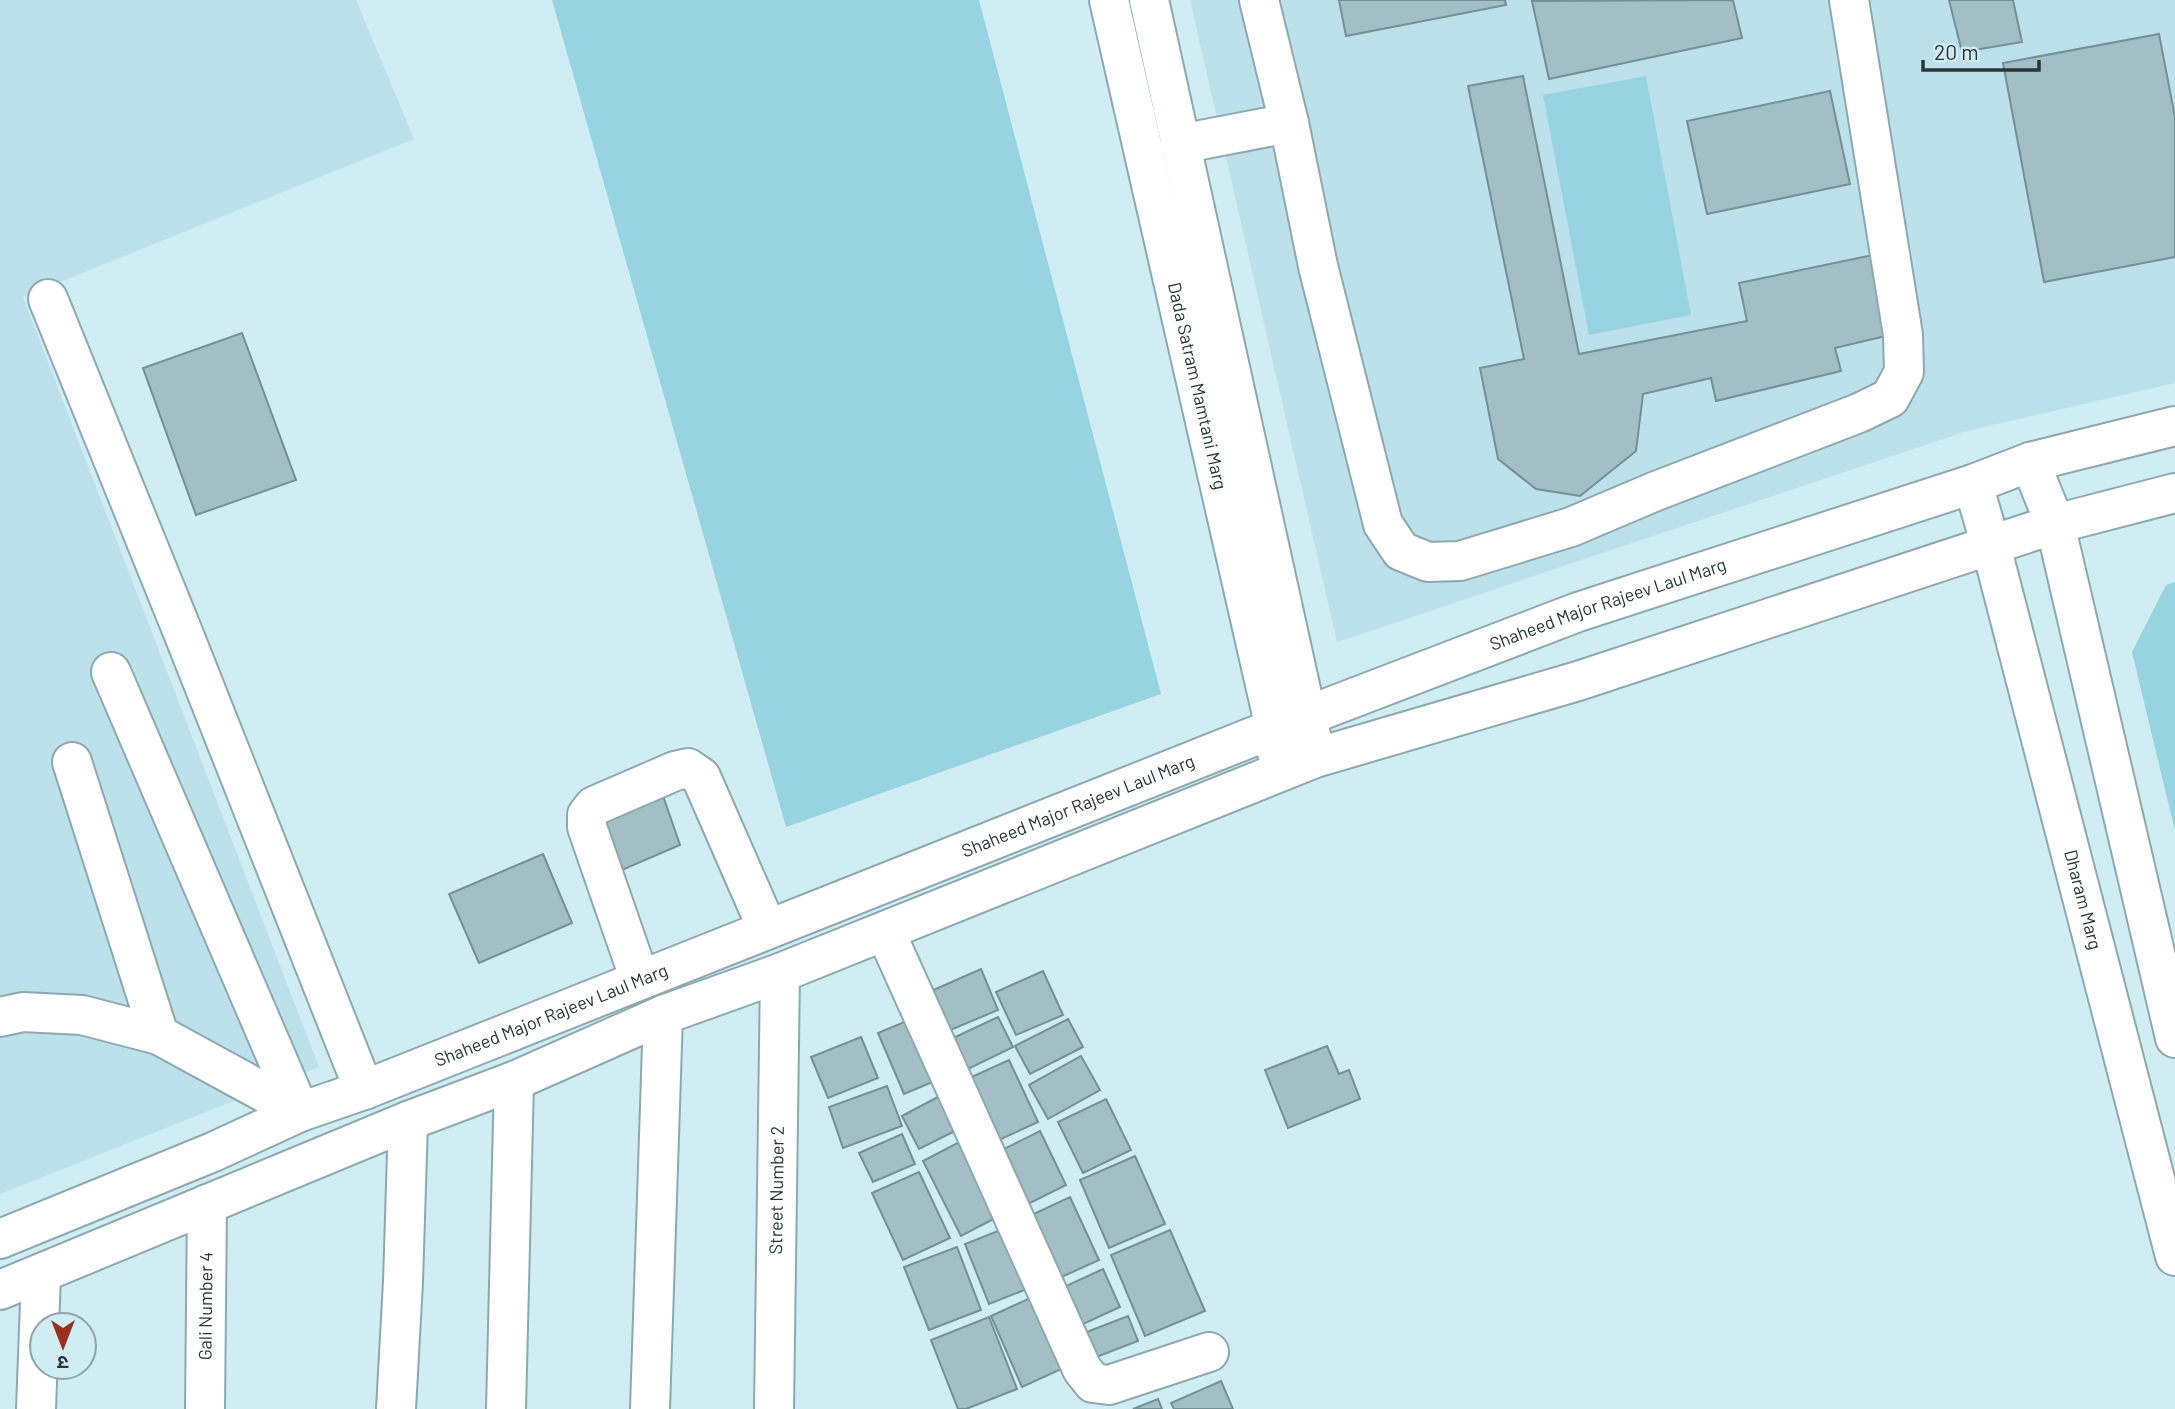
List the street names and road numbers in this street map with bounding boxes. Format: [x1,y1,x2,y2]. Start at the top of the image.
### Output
street label: Dada Satram Mamtani Marg [1164,280,1232,492]
street label: Shaheed Major Rajeev Laul Marg [1486,553,1729,655]
street label: Shaheed Major Rajeev Laul Marg [958,749,1197,861]
street label: Dharam Marg [2060,847,2107,952]
street label: Shaheed Major Rajeev Laul Marg [431,958,671,1071]
street label: Street Number 2 [764,1126,788,1254]
street label: Gali Number 4 [193,1252,217,1360]

